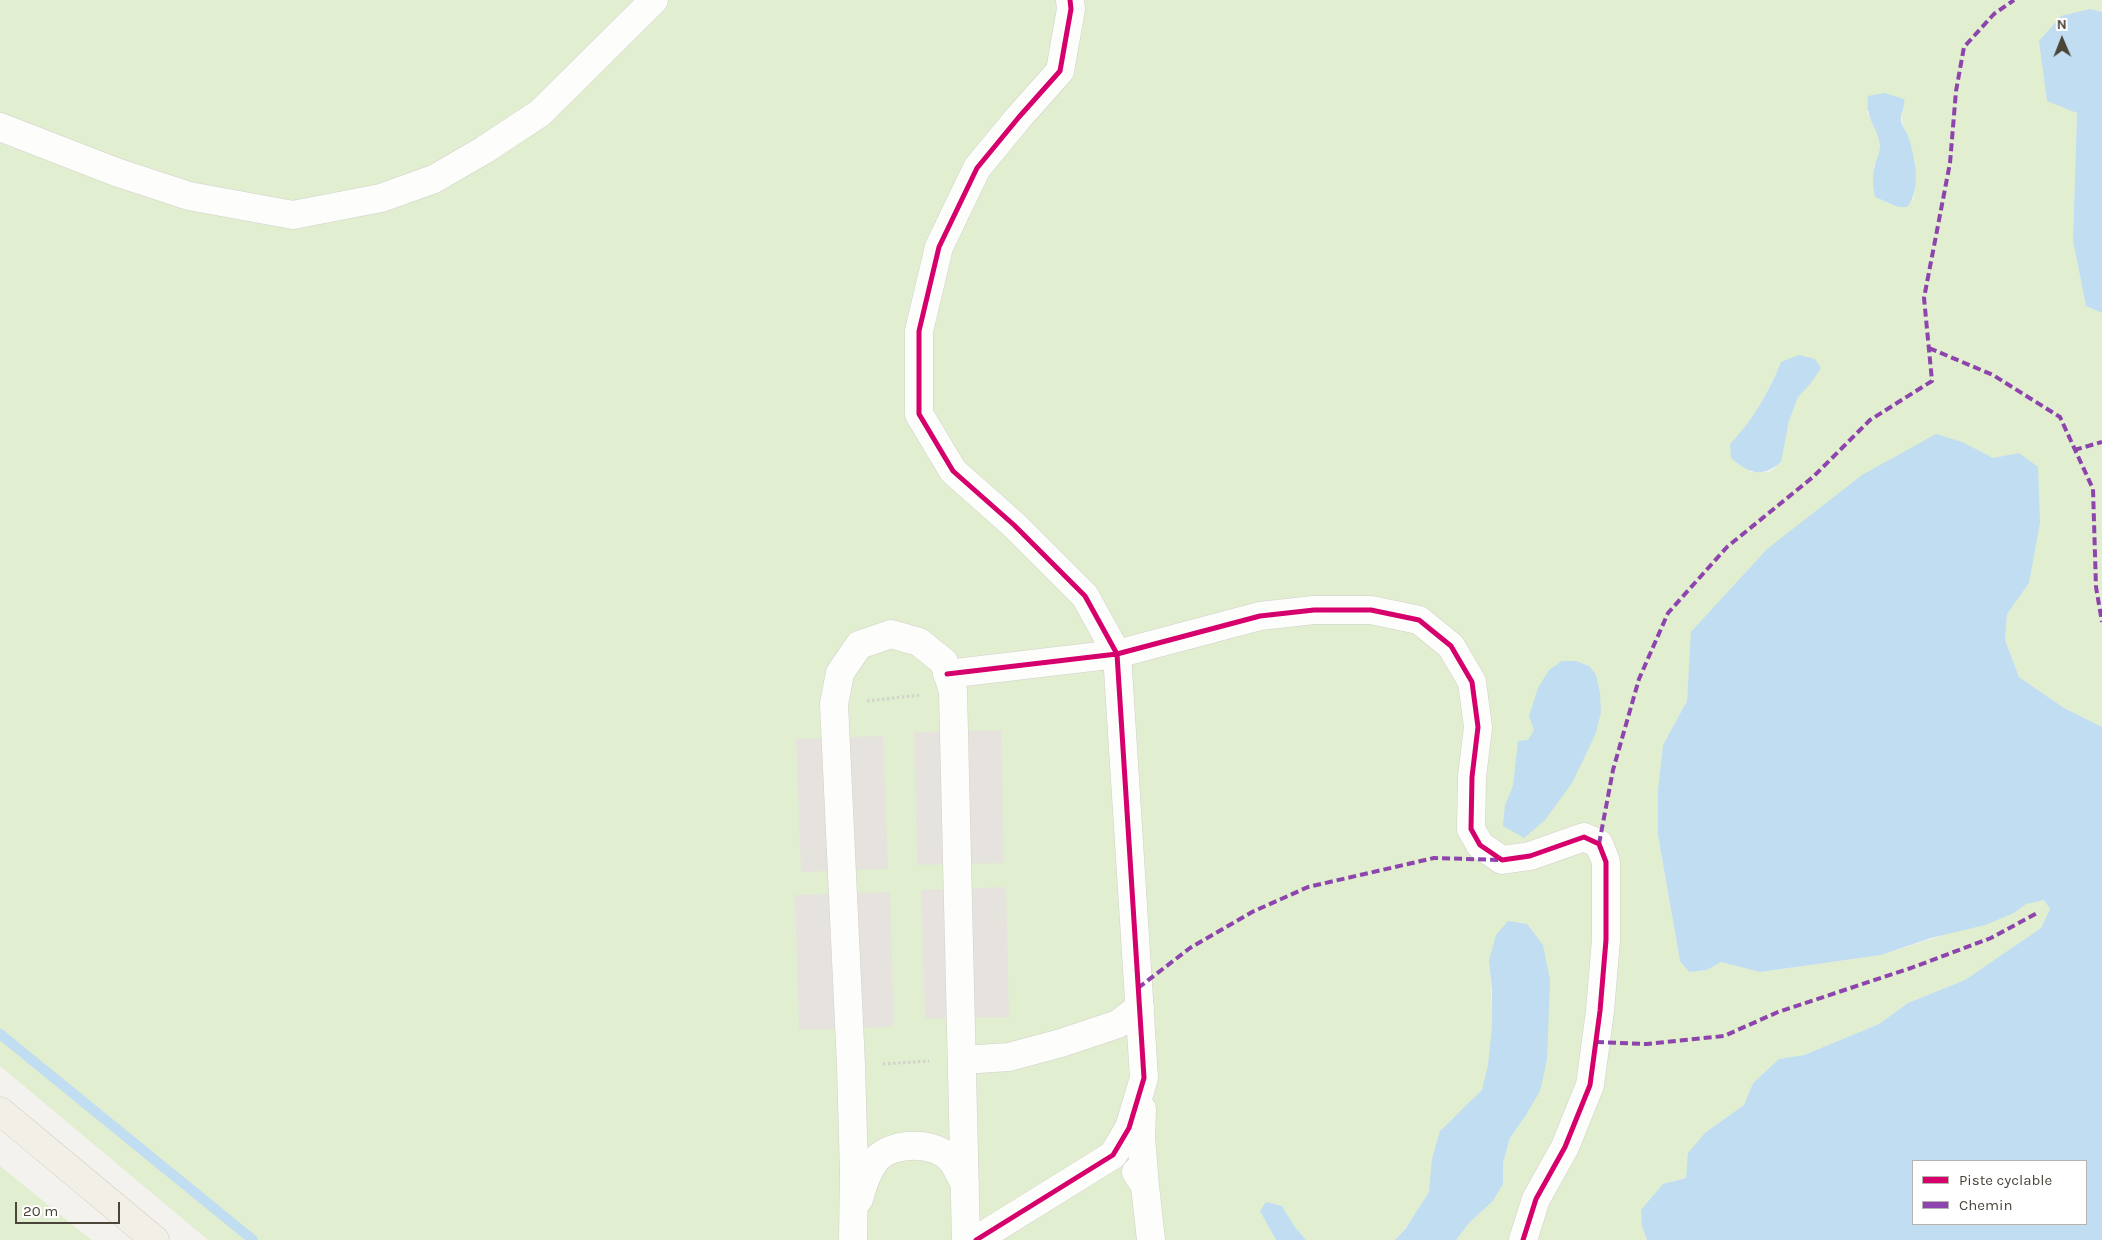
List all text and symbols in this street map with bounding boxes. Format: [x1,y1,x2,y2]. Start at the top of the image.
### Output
north arrow [2037,15,2087,65]
text: N [2057,16,2067,33]
legend [1912,1160,2087,1225]
text: Piste cyclable [1959,1171,2052,1189]
scale bar [18,1192,122,1224]
text: Chemin [1959,1196,2013,1214]
text: 20 m [23,1202,58,1220]

